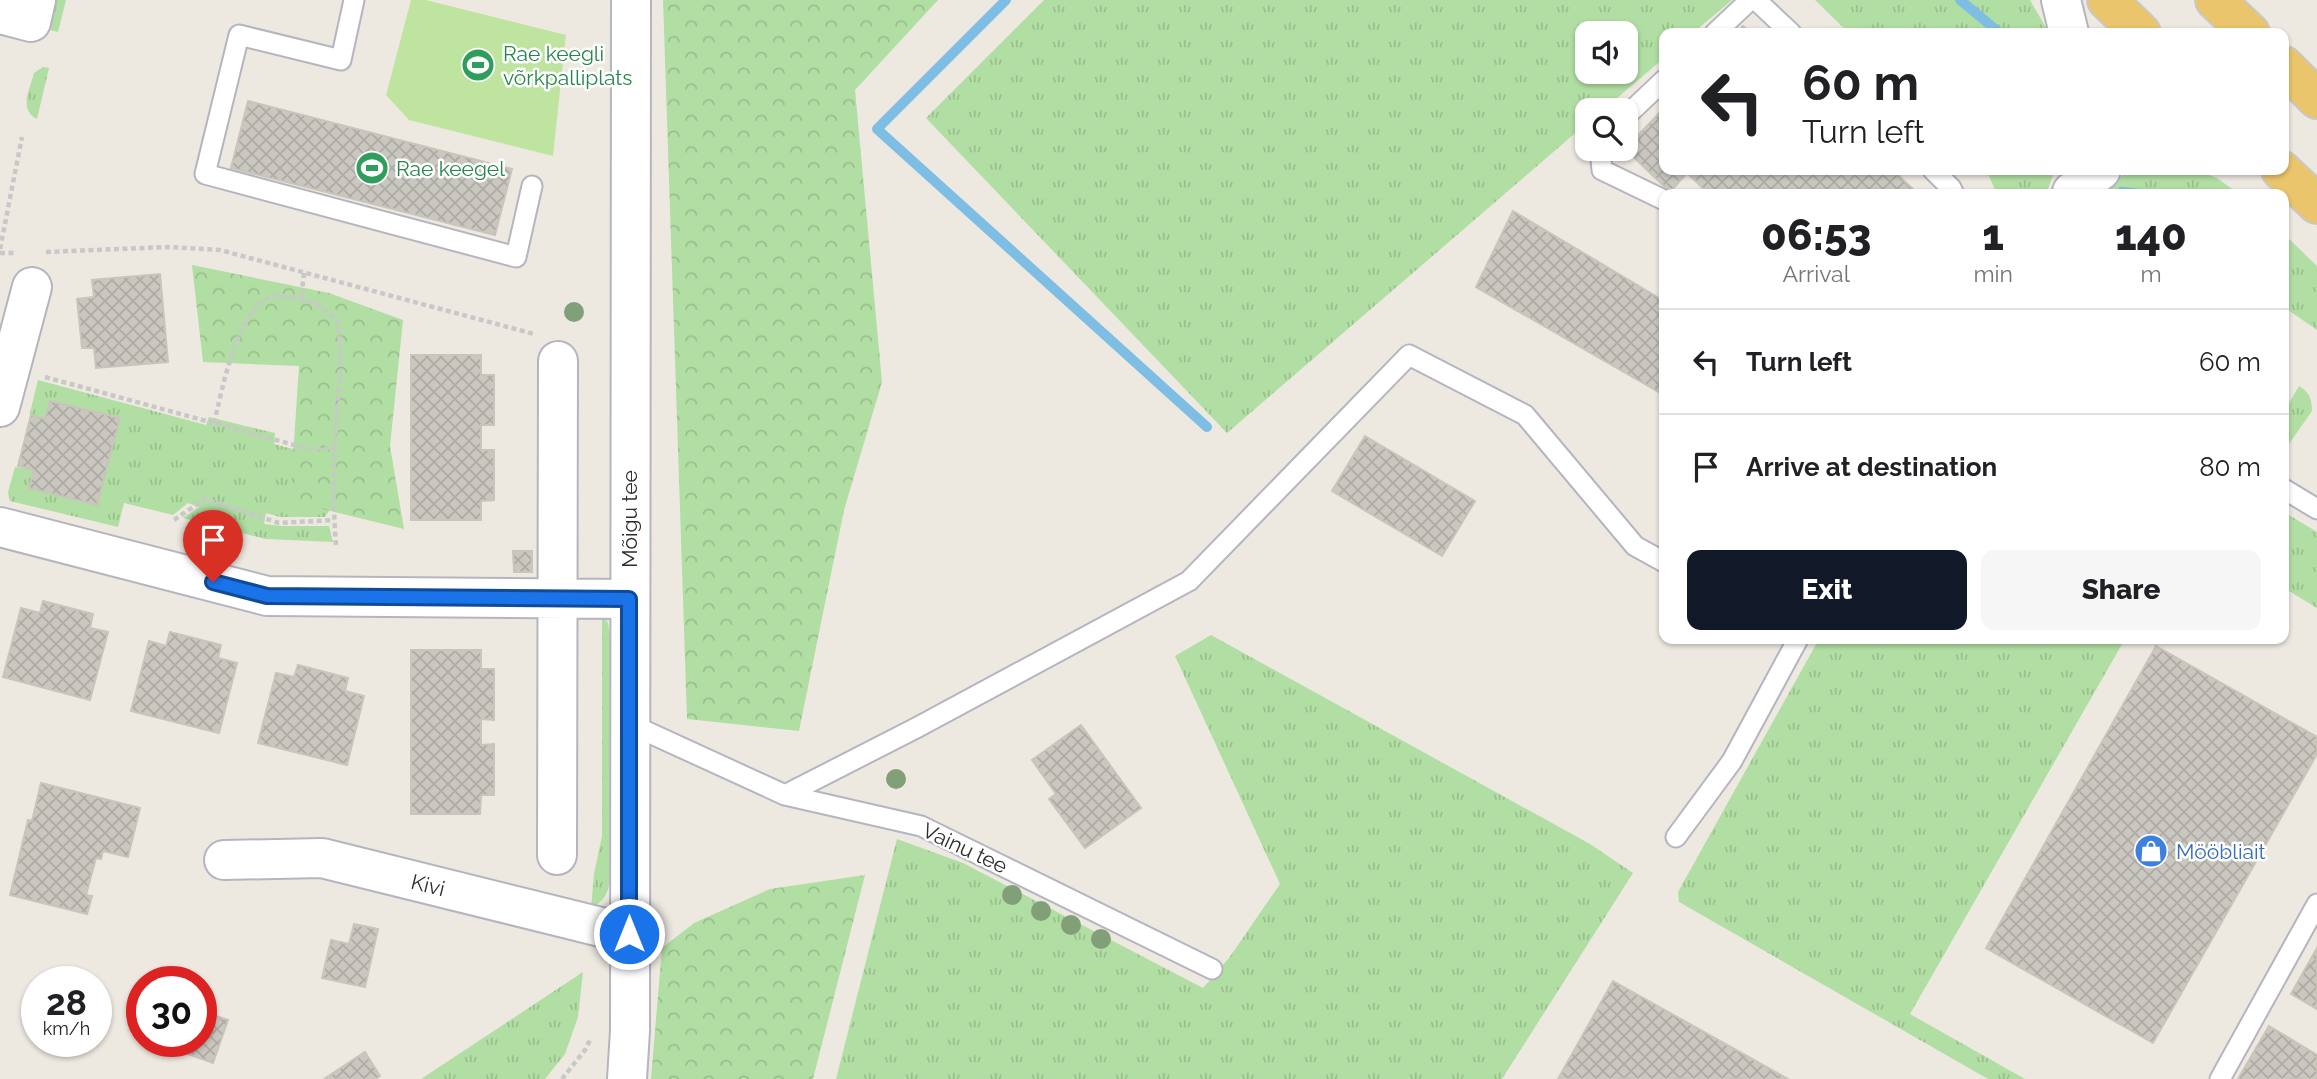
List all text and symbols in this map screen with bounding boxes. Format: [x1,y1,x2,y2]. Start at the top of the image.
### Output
map controls [1575,21,1638,161]
button: sound [1575,21,1638,84]
place label: Rae keegli võrkpalliplats [503,41,632,90]
sports icon: Rae keegli võrkpalliplats [459,46,497,84]
text: 60 m [1802,54,1919,111]
icon: left [1687,56,1778,147]
button: search [1575,98,1638,161]
text: Turn left [1802,113,1924,150]
sports icon: Rae keegel [353,149,391,187]
place label: Rae keegel [396,156,505,181]
text: 06:53 [1761,211,1871,260]
text: 1 [1982,211,2004,260]
text: 140 [2115,211,2187,260]
text: Arrival [1782,260,1850,287]
text: min [1973,260,2013,287]
text: m [2140,260,2162,287]
icon: left [1687,343,1725,381]
text: Turn left [1746,347,1852,377]
text: 60 m [2199,347,2261,377]
icon: arrive [1687,448,1725,486]
text: Arrive at destination [1746,452,1997,482]
text: 80 m [2199,452,2261,482]
street label: Mõigu tee [617,470,642,568]
pin [183,510,243,582]
icon: arrive [194,521,232,559]
button: Exit [1687,550,1967,630]
button: Share [1981,550,2261,630]
street label: Vainu tee [919,817,1011,879]
shop icon: Mööbliait [2132,832,2170,870]
place label: Mööbliait [2176,839,2266,864]
street label: Kivi [409,869,447,901]
position arrow [592,897,666,971]
speed limit sign: 30 [126,966,217,1057]
text: 28 [46,982,87,1023]
text: km/h [43,1018,90,1039]

